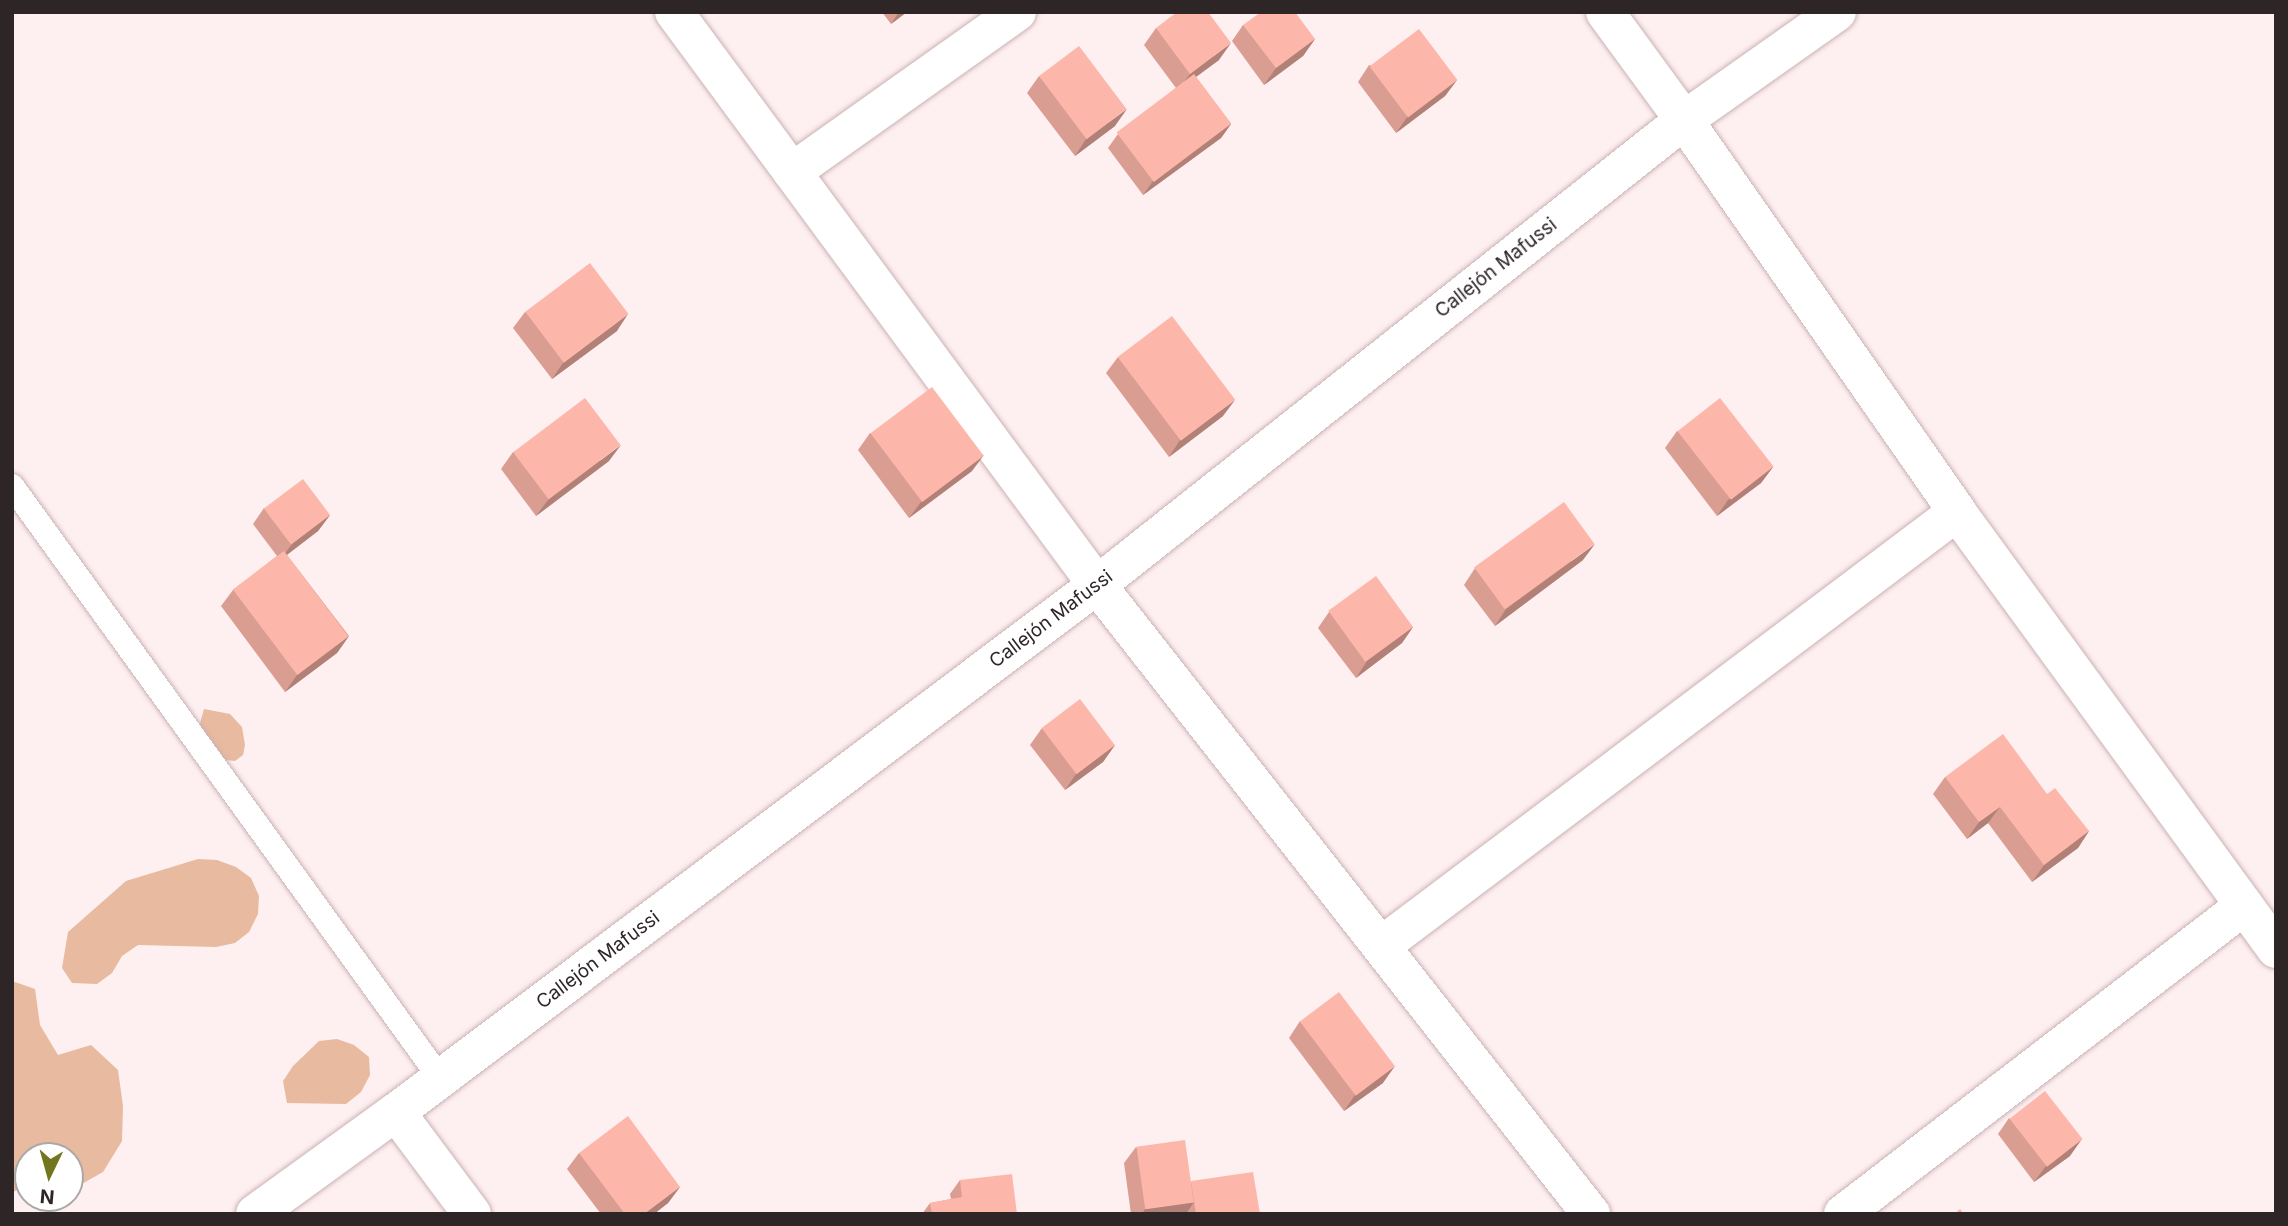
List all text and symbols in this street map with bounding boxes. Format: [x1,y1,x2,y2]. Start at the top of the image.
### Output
street label: Callejón Mafussi [1431,213,1561,323]
street label: Callejón Mafussi [985,565,1117,673]
street label: Callejón Mafussi [532,906,664,1014]
north arrow [14,1142,84,1212]
text: N [39,1184,56,1209]

